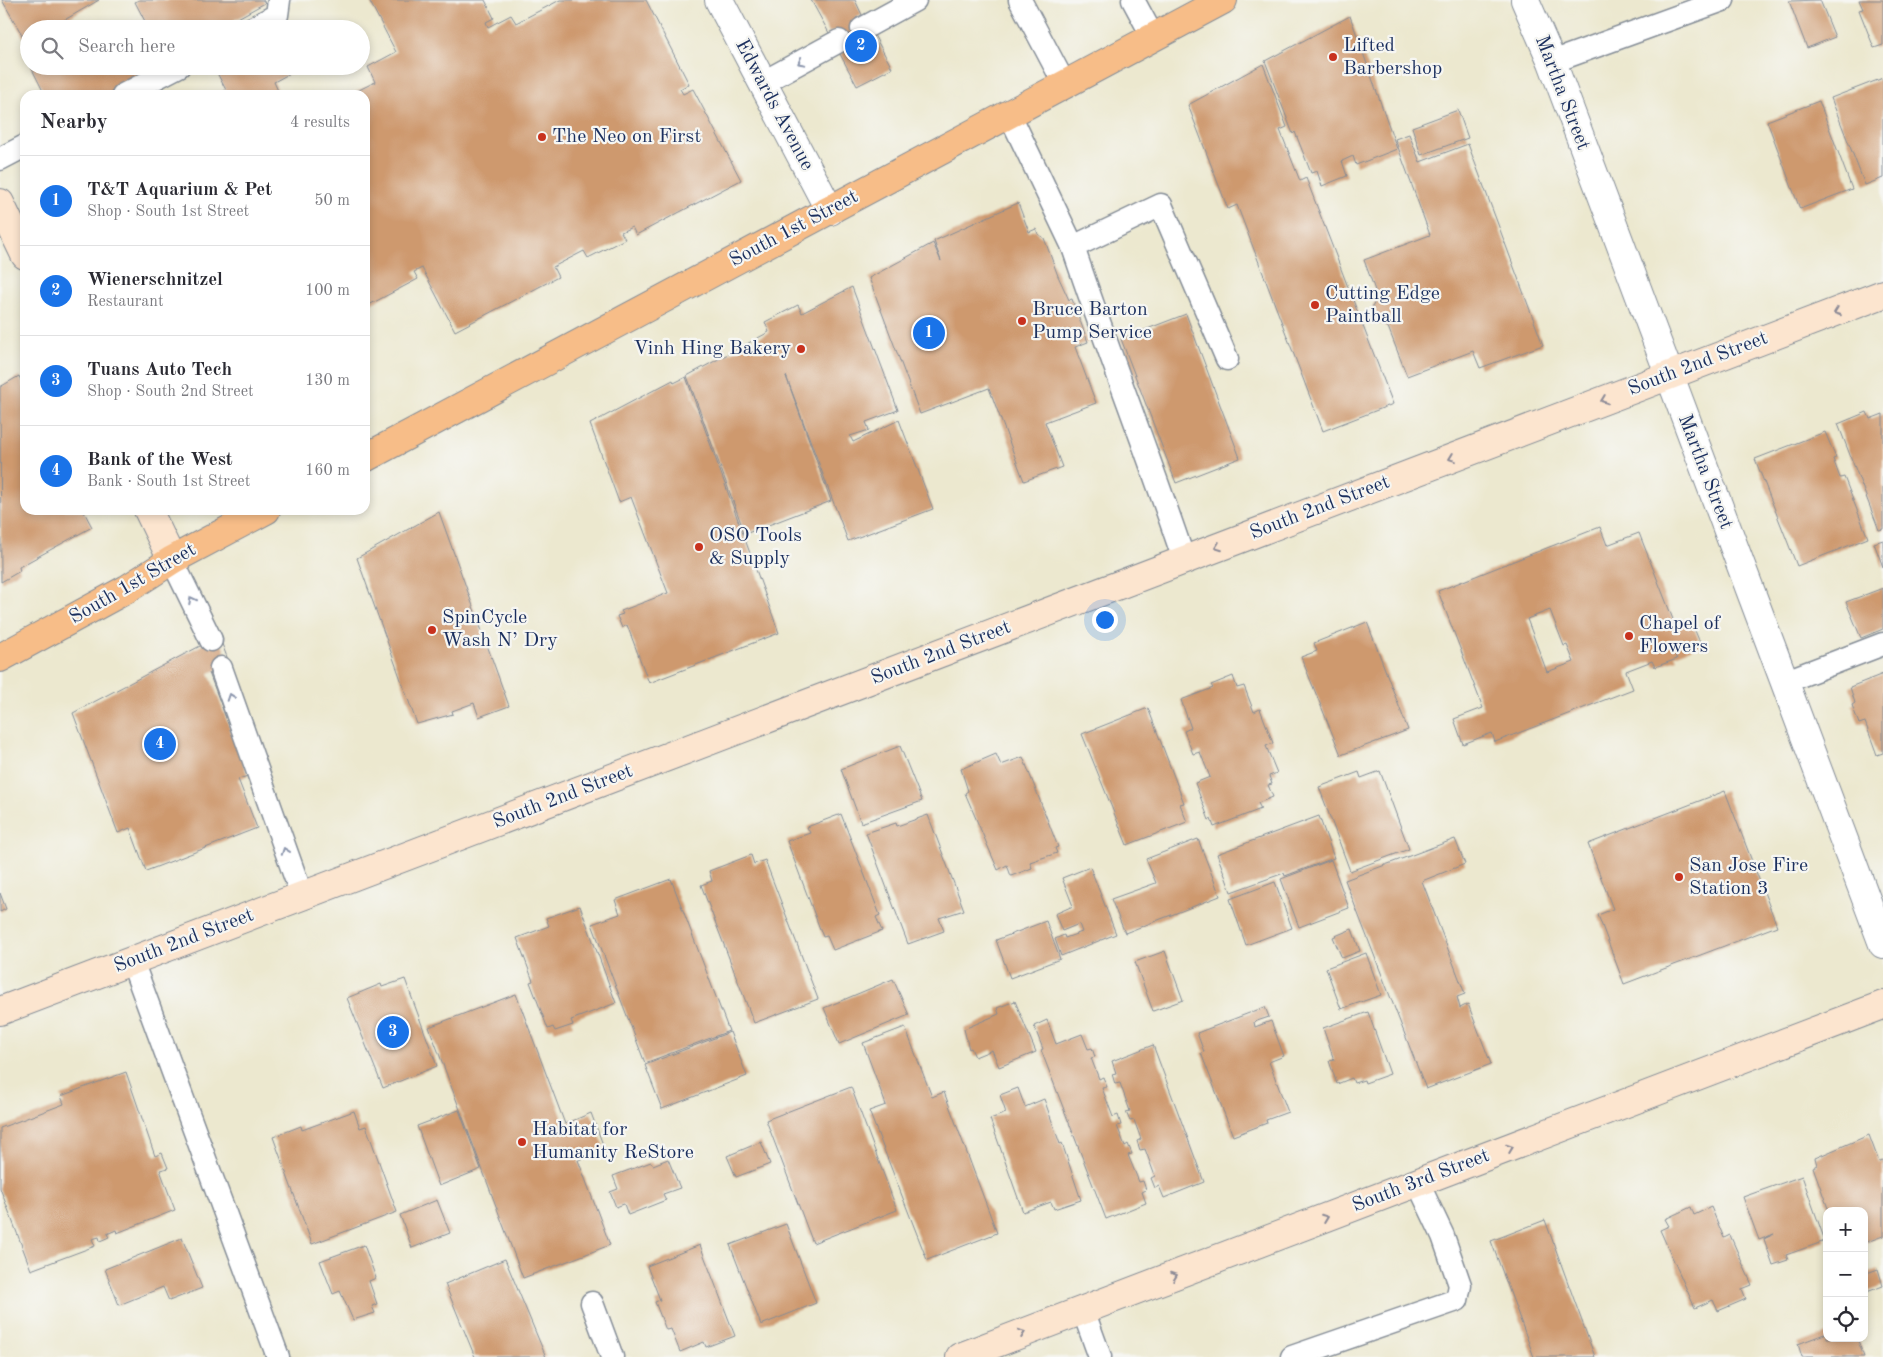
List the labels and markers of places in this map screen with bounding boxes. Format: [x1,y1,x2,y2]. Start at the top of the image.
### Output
pin: 2 [845,27,877,65]
place label: Lifted Barbershop [1343,36,1442,79]
marker: Lifted Barbershop [1327,51,1339,63]
place label: The Neo on First [552,127,701,147]
marker: The Neo on First [536,131,548,143]
place label: Cutting Edge Paintball [1325,284,1440,327]
marker: Cutting Edge Paintball [1309,299,1321,311]
place label: Bruce Barton Pump Service [1032,300,1152,343]
pin: 1 [913,314,945,352]
marker: Bruce Barton Pump Service [1016,315,1028,327]
place label: Vinh Hing Bakery [633,339,791,359]
marker: Vinh Hing Bakery [795,343,807,355]
place label: OSO Tools & Supply [709,526,802,569]
marker: OSO Tools & Supply [693,541,705,553]
place label: SpinCycle Wash N’ Dry [442,608,558,651]
place label: Chapel of Flowers [1639,614,1722,657]
marker: SpinCycle Wash N’ Dry [426,624,438,636]
marker: Chapel of Flowers [1623,630,1635,642]
pin: 4 [144,725,176,763]
place label: San Jose Fire Station 3 [1689,856,1808,899]
marker: San Jose Fire Station 3 [1673,871,1685,883]
pin: 3 [377,1013,409,1051]
place label: Habitat for Humanity ReStore [532,1120,694,1163]
marker: Habitat for Humanity ReStore [516,1136,528,1148]

